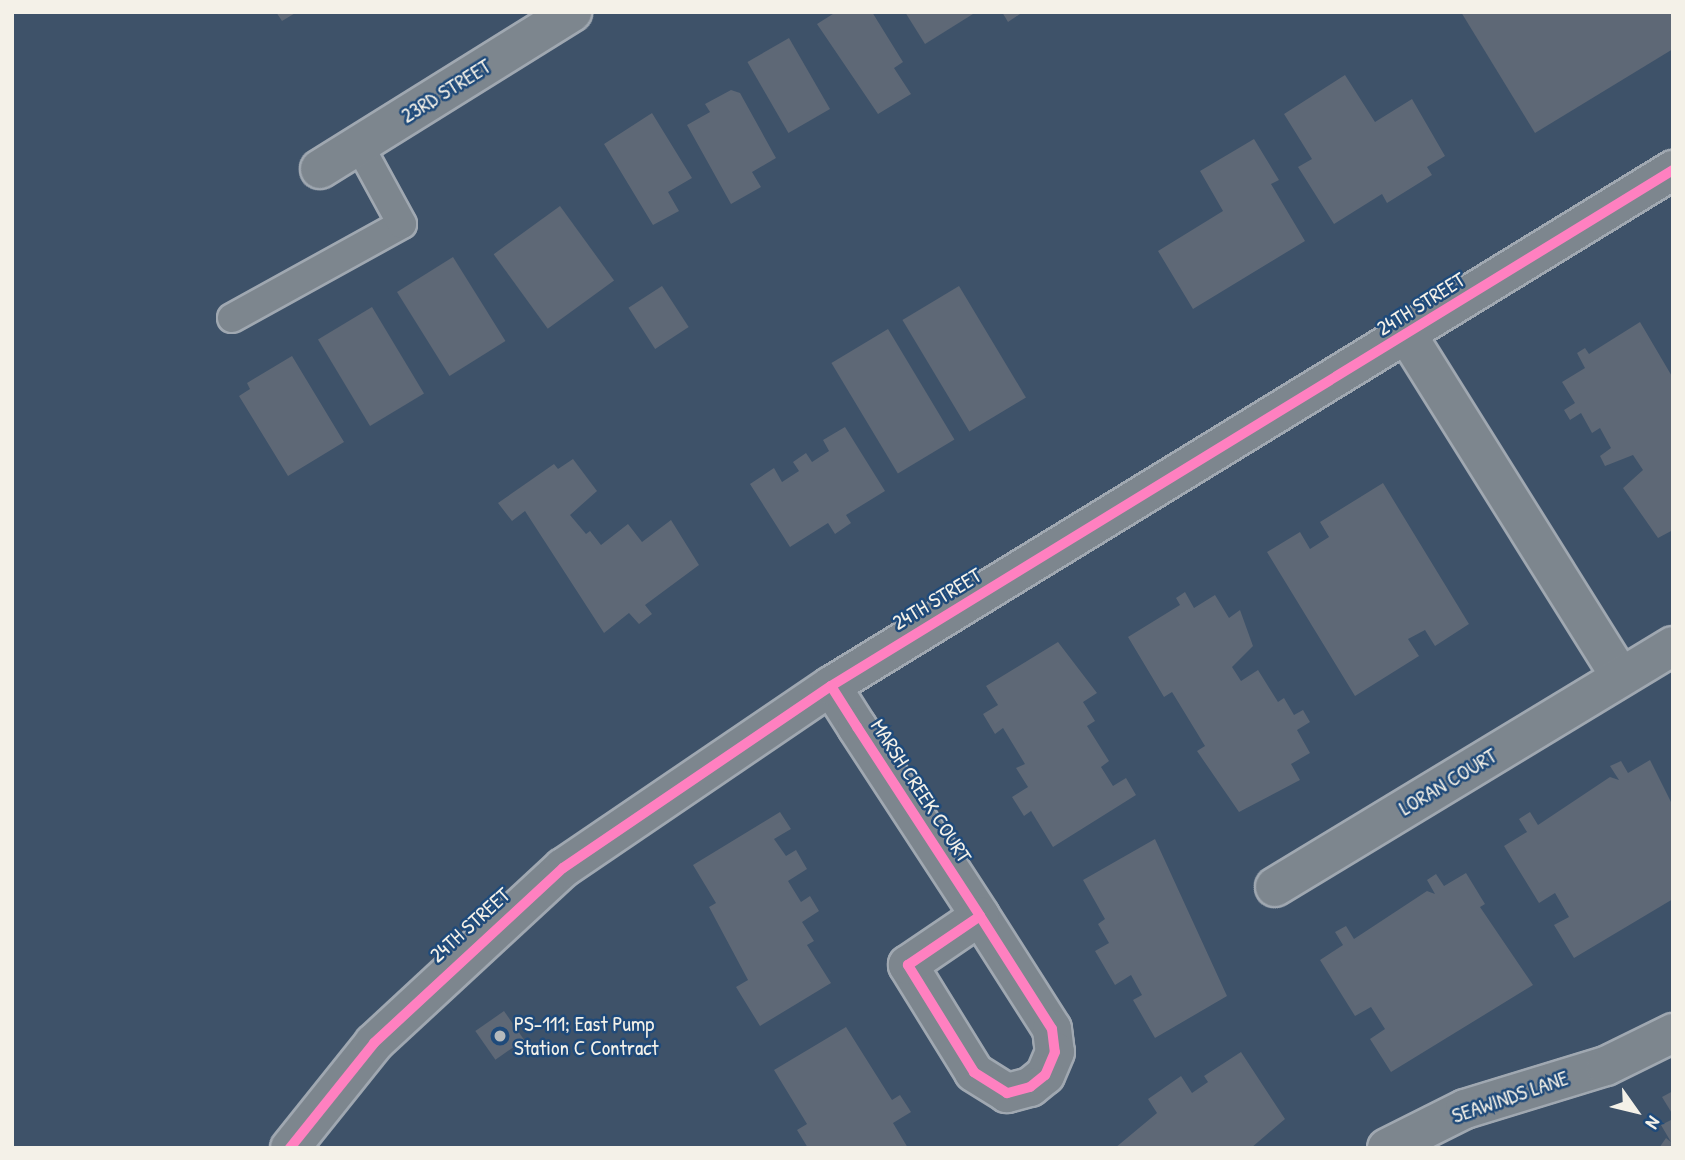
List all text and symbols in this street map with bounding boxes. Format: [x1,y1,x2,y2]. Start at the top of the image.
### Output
street label: 23RD STREET [397,54,495,128]
street label: 24TH STREET [1372,267,1470,341]
street label: 24TH STREET [888,563,986,635]
street label: MARSH CREEK COURT [865,714,977,868]
street label: LORAN COURT [1395,743,1501,821]
street label: 24TH STREET [425,882,515,968]
place label: PS-111; East Pump Station C Contract [514,1011,659,1061]
marker: PS-111; East Pump Station C Contract [492,1028,508,1044]
street label: SEAWINDS LANE [1449,1065,1571,1129]
north arrow [1601,1076,1671,1146]
text: N [1640,1111,1667,1134]

